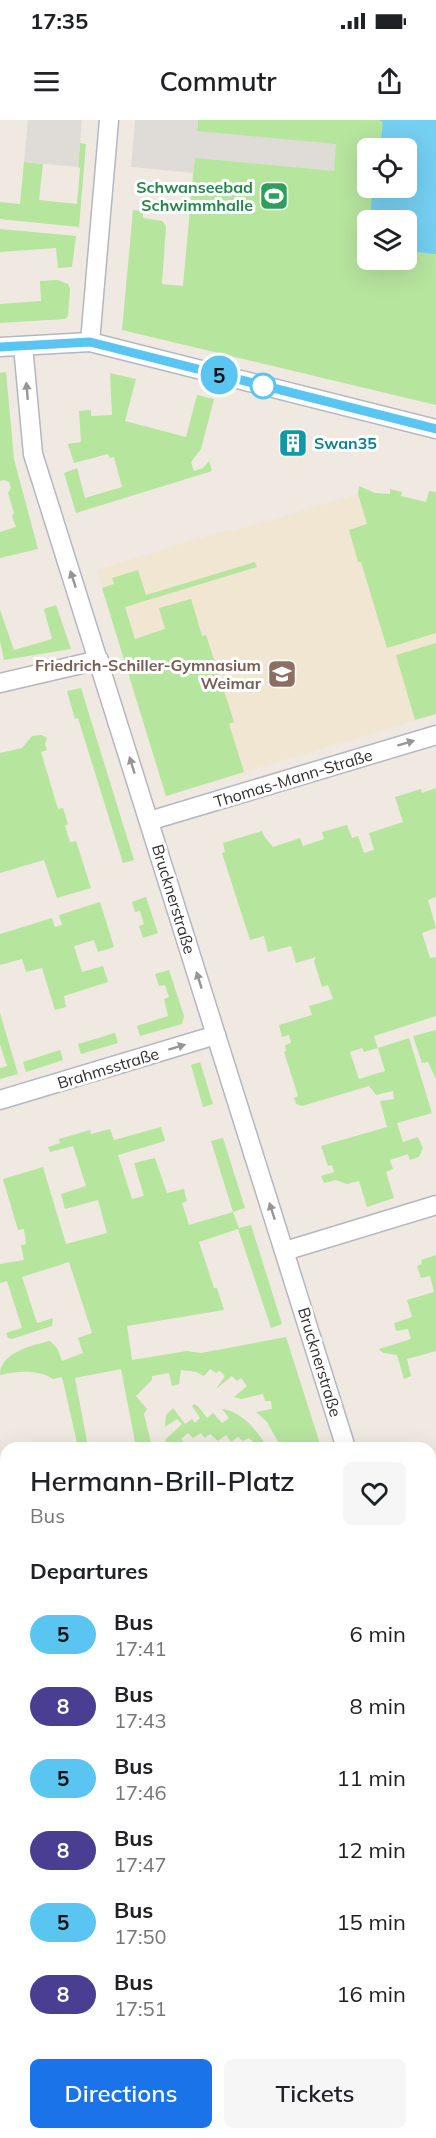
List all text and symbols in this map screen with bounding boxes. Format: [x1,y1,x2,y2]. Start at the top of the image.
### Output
text: 17:35 [30,7,88,35]
text: Commutr [160,64,277,98]
icon: menu [30,65,63,98]
icon: share [373,65,406,98]
map controls [357,138,417,270]
button: locate [357,138,417,198]
place label: Schwanseebad Schwimmhalle [136,177,253,215]
sports icon: Schwanseebad Schwimmhalle [258,180,290,212]
button: layers [357,210,417,270]
line badge: 5 [200,356,238,394]
text: 5 [213,362,225,388]
unlabelled marker [250,373,276,399]
one-way arrow [22,381,32,400]
building icon: Swan35 [277,427,309,459]
place label: Swan35 [314,433,377,453]
one-way arrow [68,570,77,588]
place label: Friedrich-Schiller-Gymnasium Weimar [35,655,262,693]
school or university icon: Friedrich-Schiller-Gymnasium Weimar [266,658,298,690]
one-way arrow [397,738,415,748]
street label: Thomas-Mann-Straße [211,744,375,812]
one-way arrow [127,756,136,774]
street label: Brucknerstraße [148,842,200,956]
one-way arrow [194,971,203,989]
one-way arrow [168,1042,186,1051]
street label: Brahmsstraße [55,1043,161,1093]
one-way arrow [267,1202,276,1220]
street label: Brucknerstraße [294,1305,346,1419]
button: heart [343,1462,406,1525]
text: Hermann-Brill-Platz [30,1463,295,1498]
text: Bus [30,1503,65,1528]
text: Departures [30,1557,148,1585]
text: Bus [114,1608,153,1636]
text: 6 min [350,1620,406,1648]
text: 5 [57,1621,69,1647]
text: 17:41 [114,1636,167,1661]
text: Bus [114,1680,153,1708]
text: 8 min [350,1692,406,1720]
text: 8 [57,1693,69,1719]
text: 17:43 [114,1708,167,1733]
text: Bus [114,1752,153,1780]
text: 11 min [336,1764,406,1792]
text: 5 [57,1765,69,1791]
text: 17:46 [114,1780,167,1805]
text: Bus [114,1824,153,1852]
text: 12 min [336,1836,406,1864]
text: 8 [57,1837,69,1863]
text: 17:47 [114,1852,167,1877]
text: Bus [114,1896,153,1924]
text: 15 min [336,1908,406,1936]
text: 5 [57,1909,69,1935]
text: 17:50 [114,1924,167,1949]
text: Bus [114,1968,153,1996]
text: 16 min [336,1980,406,2008]
text: 8 [57,1981,69,2007]
text: 17:51 [114,1996,167,2021]
button: Directions [30,2059,212,2128]
button: Tickets [224,2059,406,2128]

